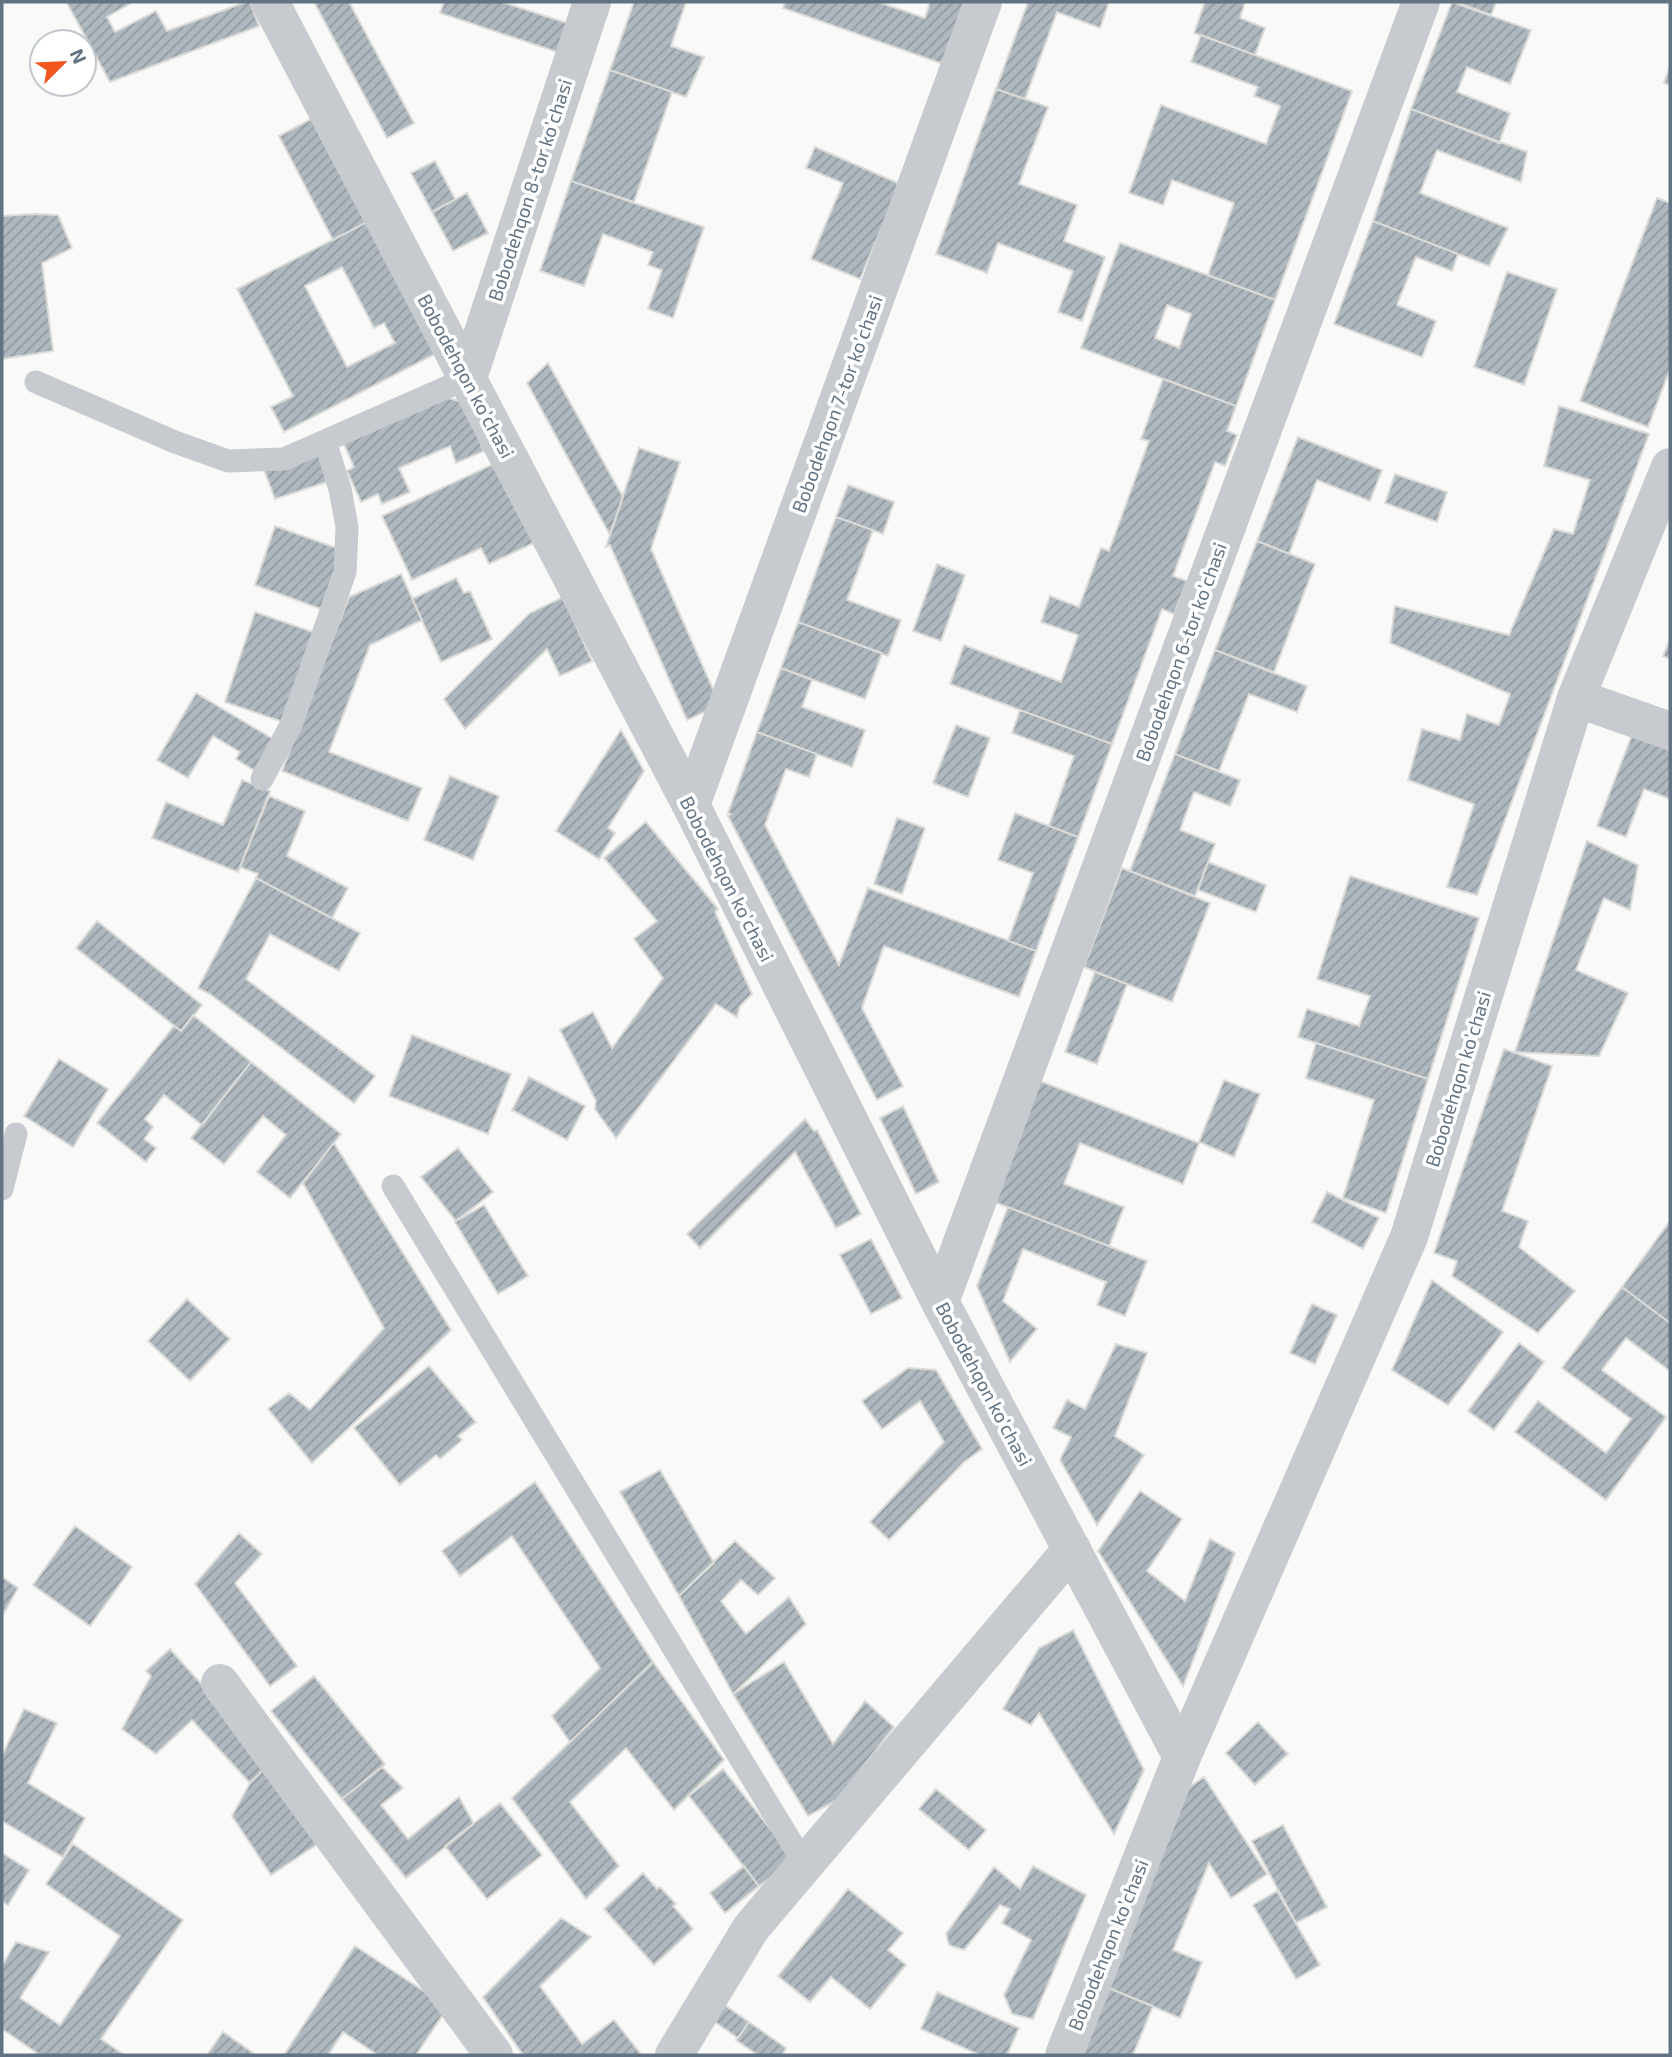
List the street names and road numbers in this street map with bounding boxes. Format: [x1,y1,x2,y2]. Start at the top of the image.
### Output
street label: Bobodehqon 8-tor koʼchasi [483,76,576,304]
street label: Bobodehqon koʼchasi [413,290,519,462]
street label: Bobodehqon 7-tor koʼchasi [786,292,887,516]
street label: Bobodehqon 6-tor koʼchasi [1130,539,1231,764]
street label: Bobodehqon koʼchasi [676,792,779,965]
street label: Bobodehqon koʼchasi [1420,988,1495,1170]
street label: Bobodehqon koʼchasi [931,1298,1037,1470]
street label: Bobodehqon koʼchasi [1063,1856,1152,2034]

